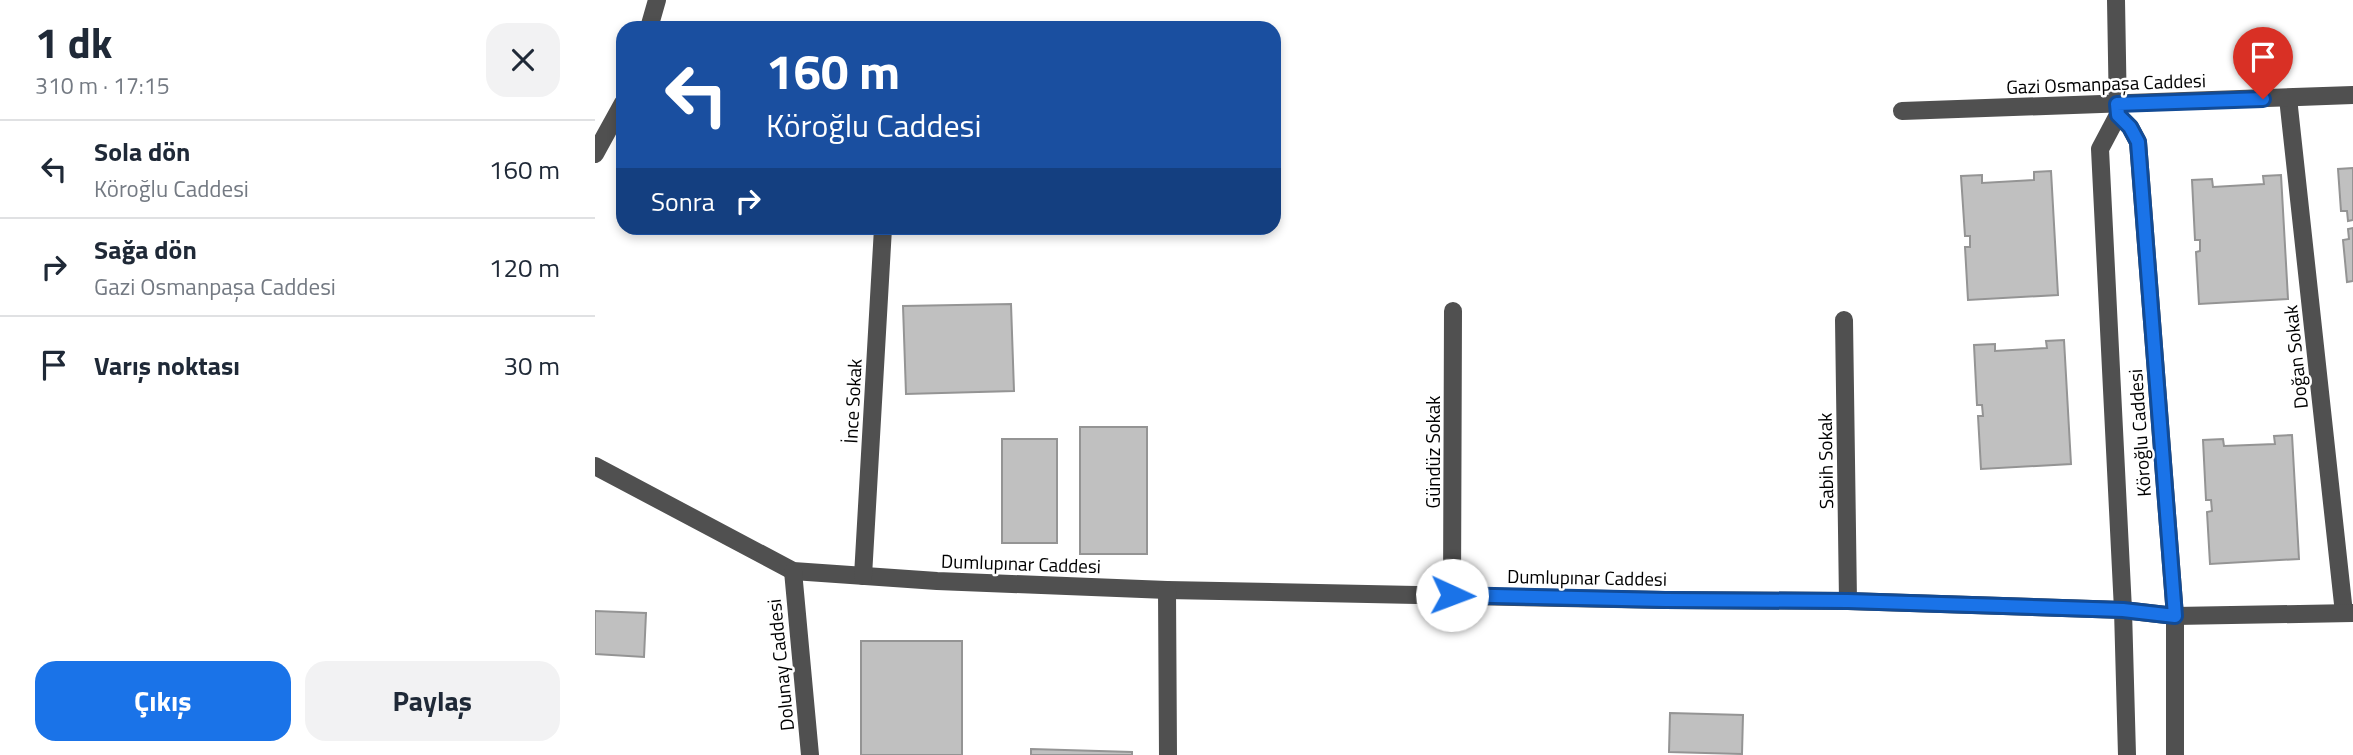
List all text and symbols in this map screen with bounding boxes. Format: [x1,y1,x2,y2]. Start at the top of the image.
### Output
text: 1 dk [35,10,112,74]
button: close [486,23,560,97]
pin [2233,27,2293,99]
text: 160 m [766,33,900,108]
icon: arrive [2244,38,2282,76]
icon: left [651,49,742,140]
street label: Gazi Osmanpaşa Caddesi [2006,65,2206,101]
text: 310 m · 17:15 [35,68,170,103]
text: Köroğlu Caddesi [766,101,982,149]
text: Sola dön [94,132,191,171]
icon: left [35,150,73,188]
text: 160 m [489,150,560,189]
text: Köroğlu Caddesi [94,171,249,206]
text: Sonra [651,182,715,221]
icon: right [729,182,767,220]
text: Sağa dön [94,230,197,269]
icon: right [35,248,73,286]
text: 120 m [489,248,560,287]
text: Gazi Osmanpaşa Caddesi [94,269,336,304]
street label: Doğan Sokak [2275,304,2315,410]
icon: arrive [35,346,73,384]
text: Varış noktası [94,346,240,385]
text: 30 m [503,346,560,385]
street label: İnce Sokak [835,358,869,444]
street label: Köroğlu Caddesi [2120,368,2158,498]
street label: Gündüz Sokak [1418,396,1447,508]
street label: Sabih Sokak [1810,413,1840,509]
street label: Dumlupınar Caddesi [941,546,1101,580]
position arrow [1415,558,1489,632]
street label: Dumlupınar Caddesi [1507,561,1667,593]
street label: Dolunay Caddesi [759,598,801,732]
button: Çıkış [35,661,291,741]
button: Paylaş [305,661,560,741]

